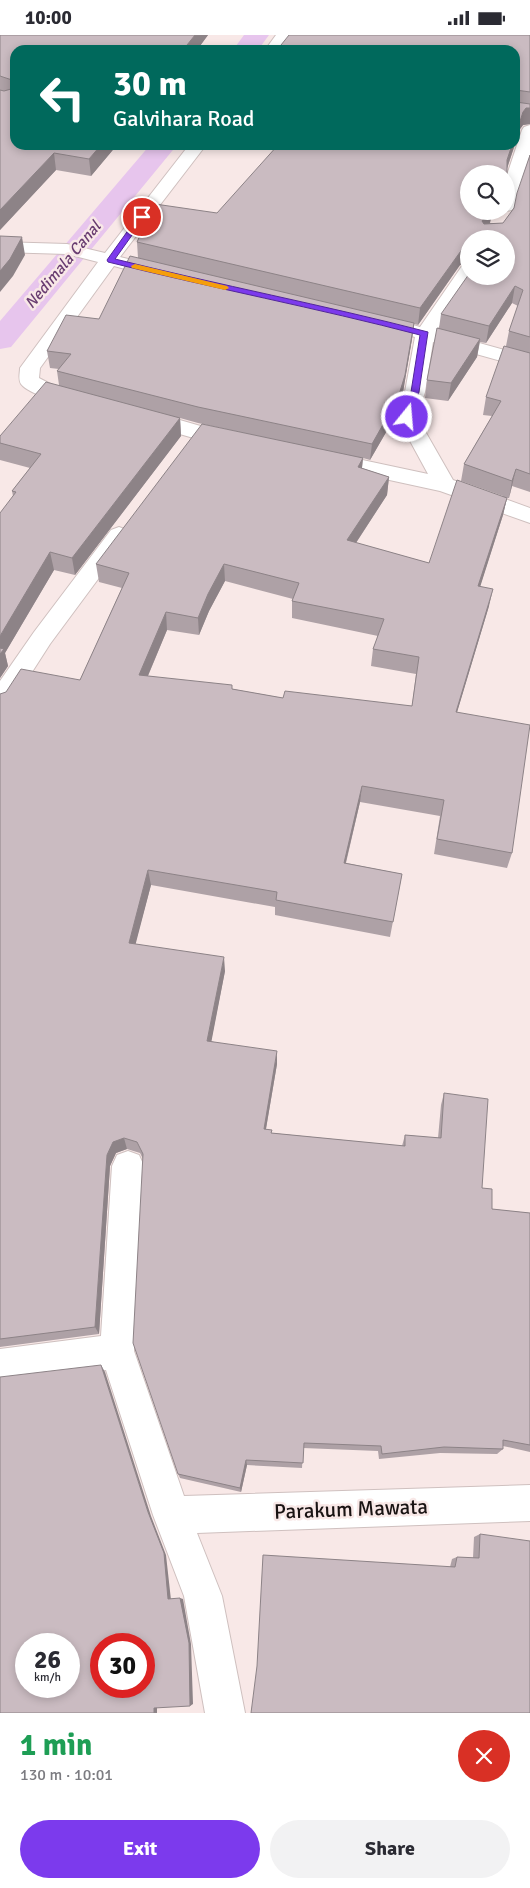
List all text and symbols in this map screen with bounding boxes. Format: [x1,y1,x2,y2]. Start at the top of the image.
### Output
text: 10:00 [25,6,72,30]
text: 30 m [113,62,187,105]
icon: left [30,65,95,130]
text: Galvihara Road [113,105,254,132]
map controls [460,165,515,285]
button: search [460,165,515,220]
pin [121,196,163,238]
icon: arrive [128,203,156,231]
water label: Nedimala Canal [21,216,106,313]
button: layers [460,230,515,285]
position arrow [380,390,432,442]
street label: Parakum Mawata [274,1493,428,1525]
speed limit sign: 30 [90,1633,155,1698]
text: 26 [34,1644,61,1675]
text: km/h [34,1670,61,1685]
text: 1 min [20,1727,92,1764]
button: close [458,1730,510,1782]
text: 130 m · 10:01 [20,1765,113,1785]
button: Exit [20,1820,260,1878]
button: Share [270,1820,510,1878]

